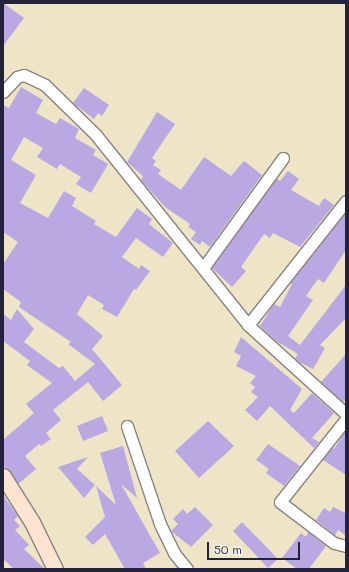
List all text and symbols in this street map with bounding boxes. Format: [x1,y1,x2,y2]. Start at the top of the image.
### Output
scale bar [209,534,302,560]
text: 50 m [214,541,242,557]

